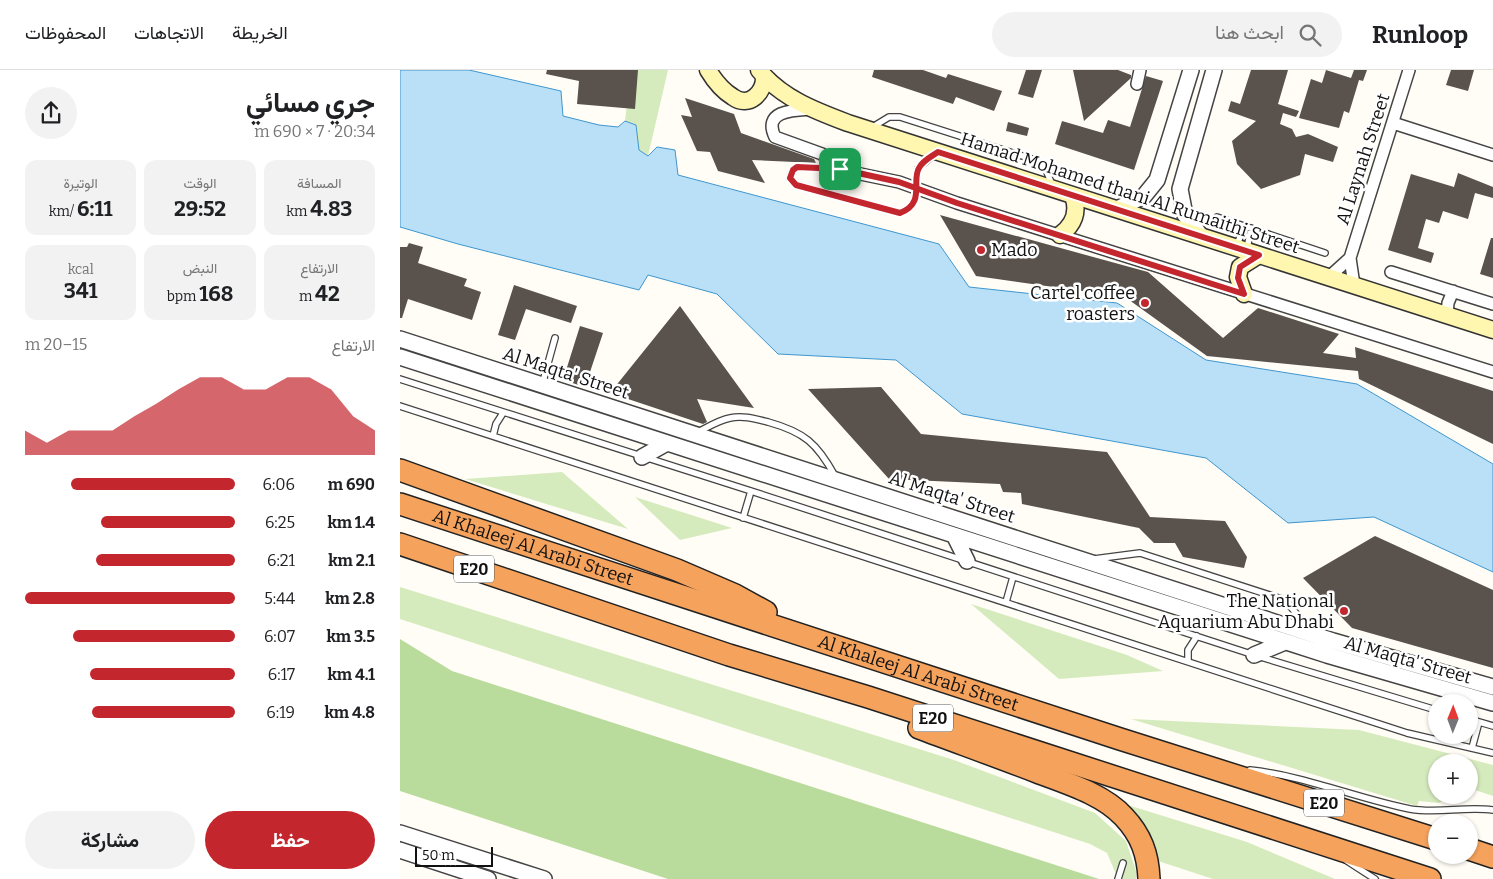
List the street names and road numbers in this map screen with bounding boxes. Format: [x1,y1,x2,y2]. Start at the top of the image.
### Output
street label: Al Laynah Street [1331,90,1395,227]
street label: Hamad Mohamed thani Al Rumaithi Street [958,128,1303,258]
street label: Al Maqta' Street [500,342,632,404]
street label: Al Maqta' Street [886,466,1018,528]
street label: Al Khaleej Al Arabi Street [430,504,637,591]
road number: E20 [454,556,494,582]
street label: Al Khaleej Al Arabi Street [815,630,1022,716]
street label: Al Maqta' Street [1342,631,1475,689]
road number: E20 [913,704,953,731]
road number: E20 [1304,790,1344,816]

